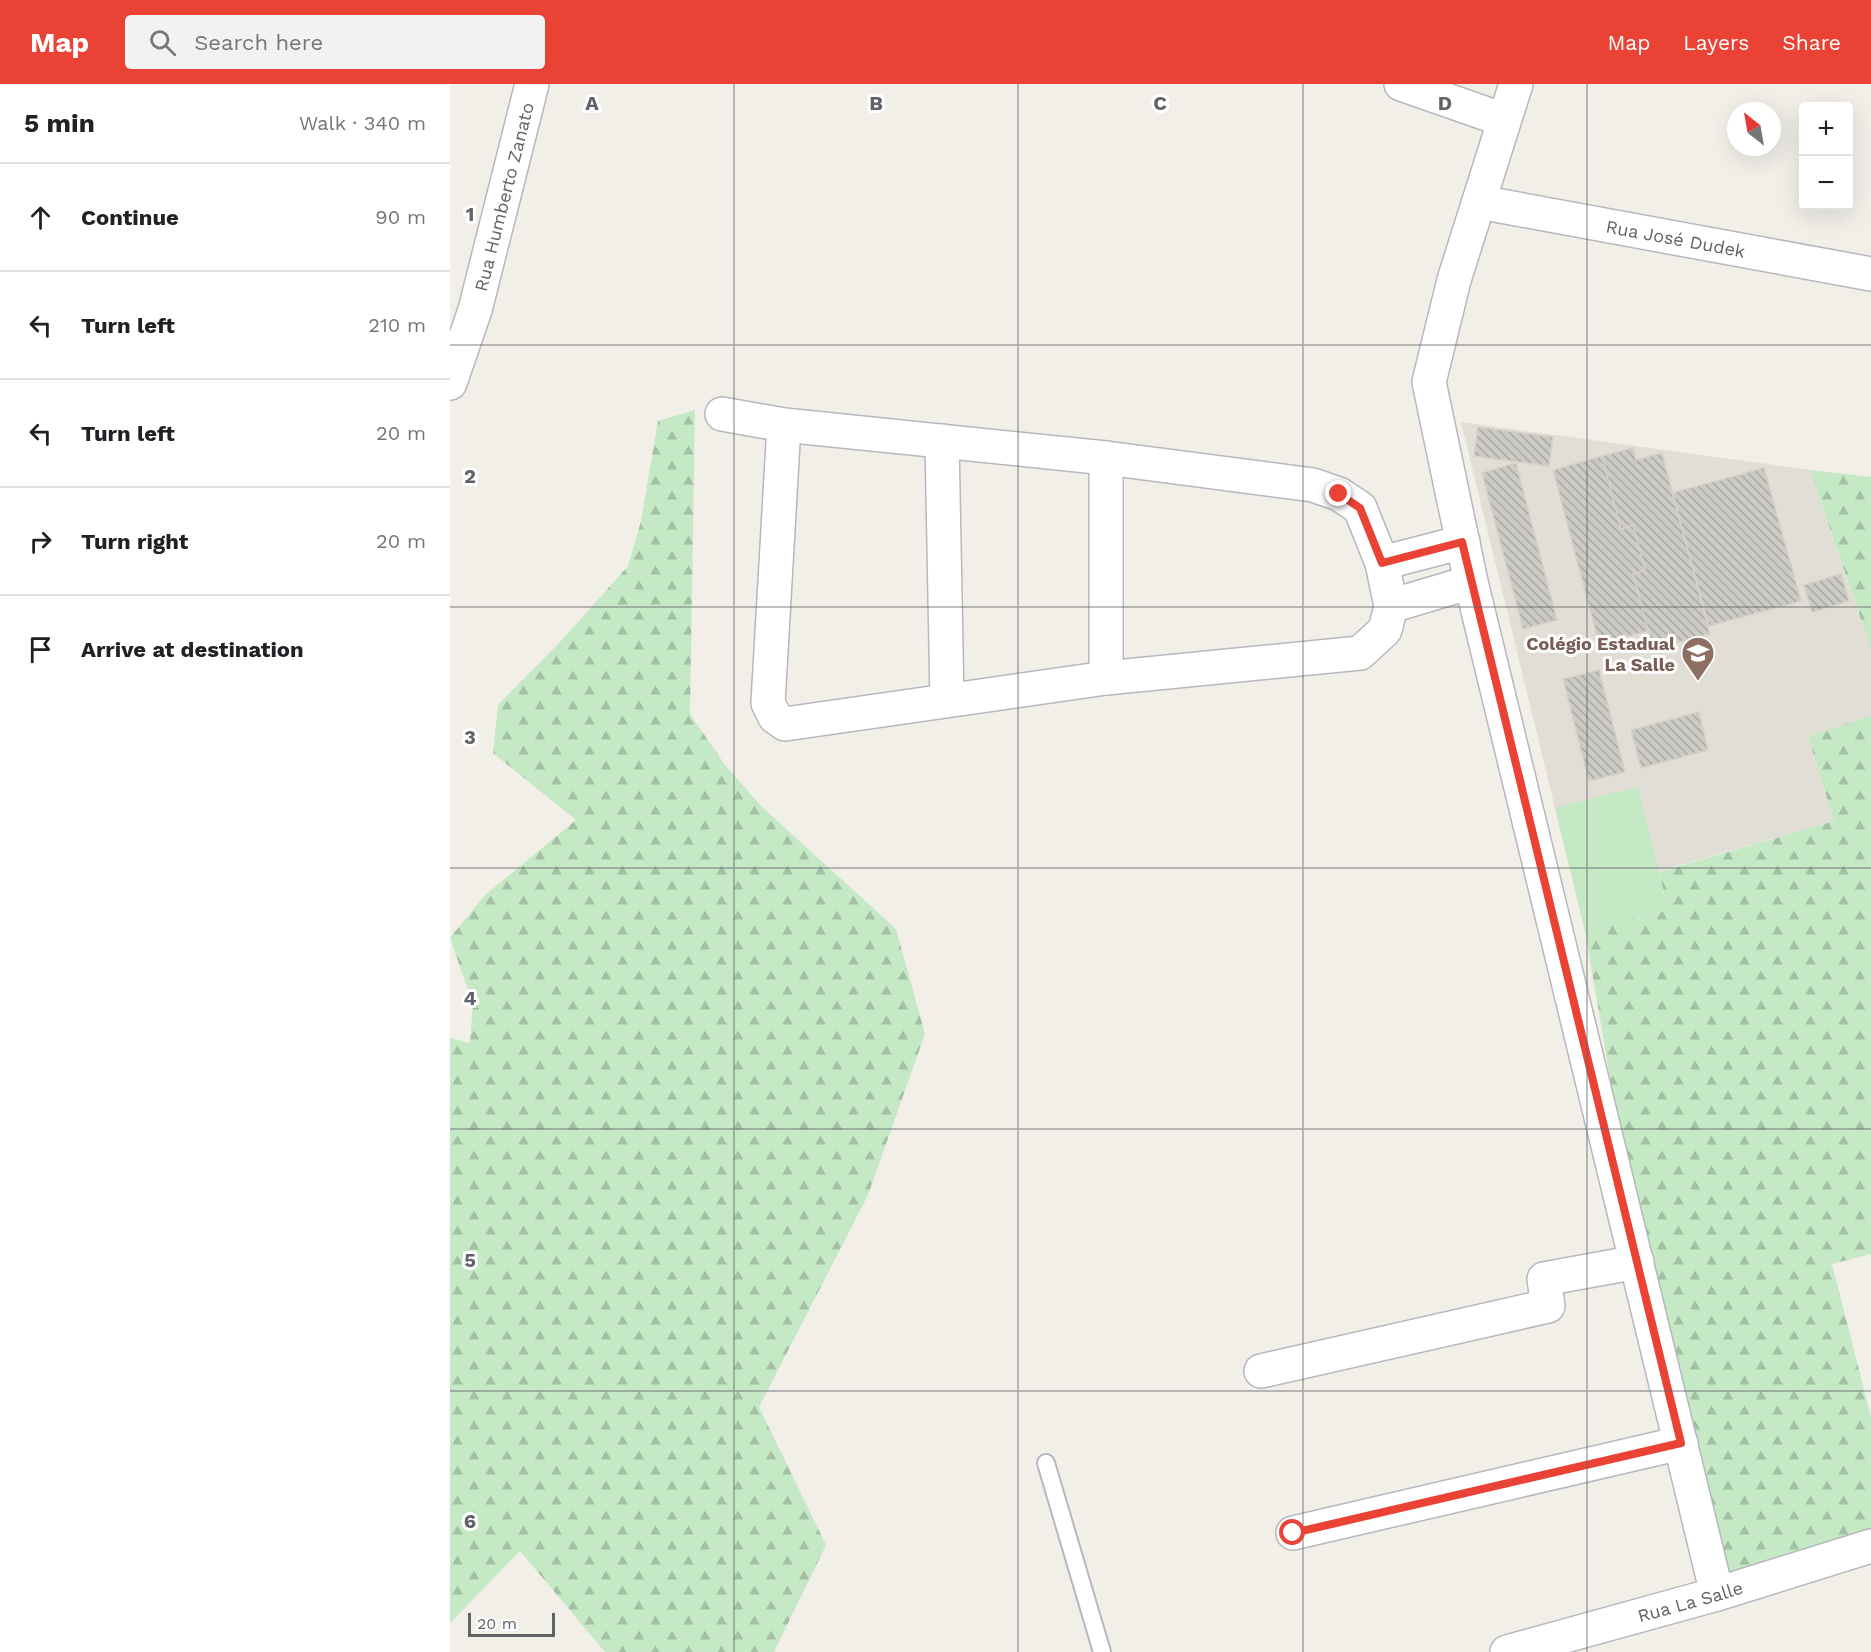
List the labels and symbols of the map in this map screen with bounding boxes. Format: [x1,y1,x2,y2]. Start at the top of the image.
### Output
text: A [585,91,599,115]
text: B [869,91,883,115]
text: C [1153,91,1167,115]
text: D [1438,91,1452,115]
street label: Rua Humberto Zanato [470,100,537,293]
north arrow [1727,102,1781,156]
text: 1 [466,202,474,226]
street label: Rua José Dudek [1604,215,1747,261]
text: 2 [464,464,476,488]
route end [1325,480,1351,506]
place label: Colégio Estadual La Salle [1526,633,1675,675]
school or university icon: Colégio Estadual La Salle [1680,635,1716,682]
text: 3 [464,725,476,749]
text: 4 [464,986,477,1010]
text: 5 [464,1248,476,1272]
text: 6 [464,1509,476,1533]
route start [1279,1519,1305,1545]
street label: Rua La Salle [1635,1576,1745,1626]
scale bar [468,1610,555,1638]

